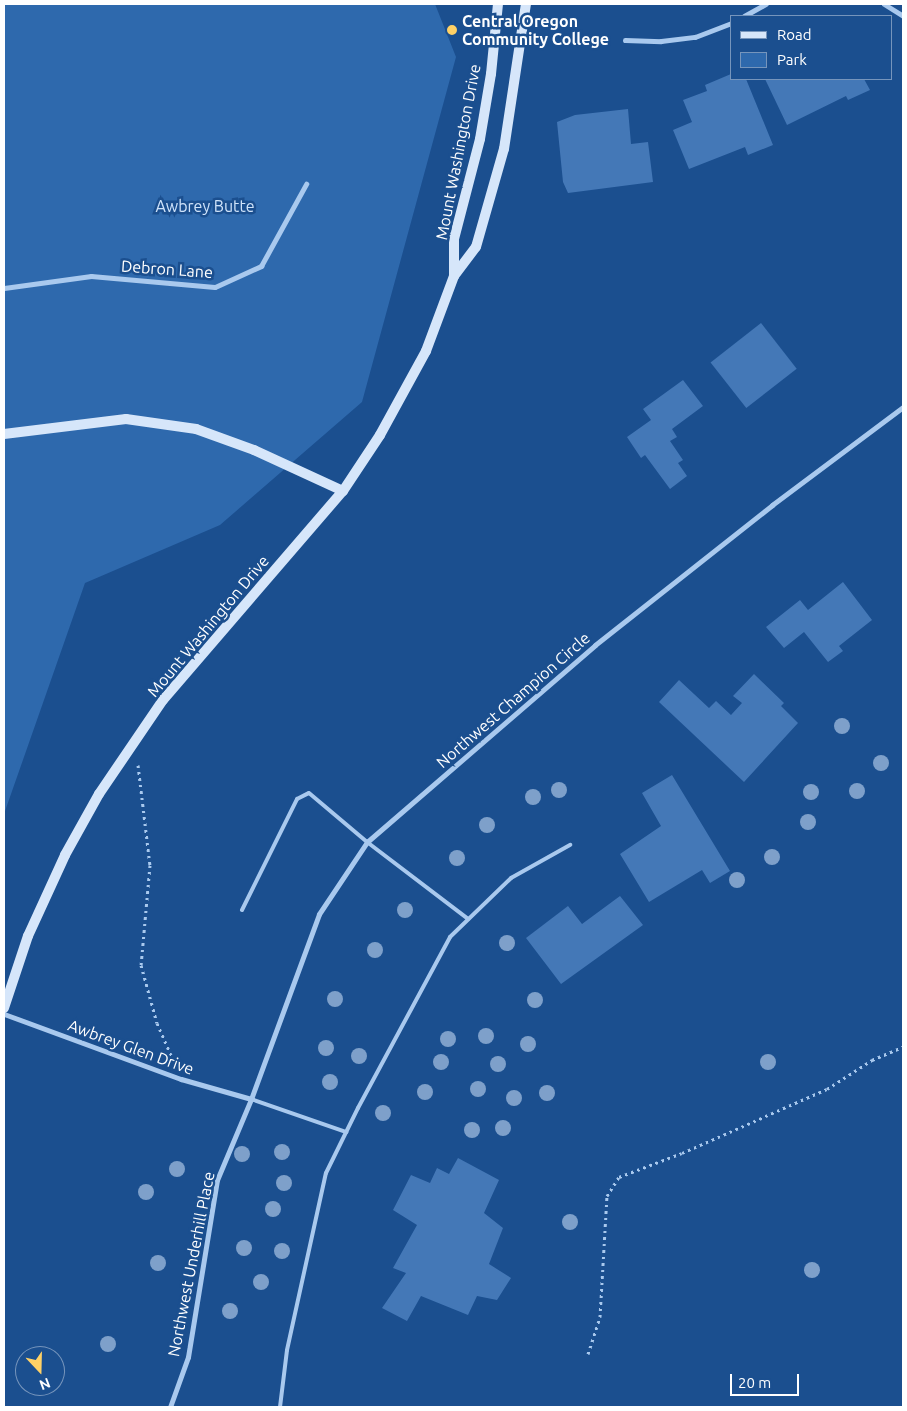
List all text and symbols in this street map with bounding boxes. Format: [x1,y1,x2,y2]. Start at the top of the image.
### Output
place label: Central Oregon Community College [462,11,609,49]
legend [730,15,892,80]
marker: Central Oregon Community College [446,24,458,36]
text: Road [777,26,812,43]
text: Park [777,51,807,68]
street label: Mount Washington Drive [432,62,484,242]
park label: Awbrey Butte [156,196,254,216]
street label: Debron Lane [120,256,214,282]
street label: Mount Washington Drive [143,551,273,701]
street label: Northwest Champion Circle [432,628,594,772]
street label: Awbrey Glen Drive [65,1015,197,1079]
street label: Northwest Underhill Place [164,1170,218,1358]
north arrow [15,1346,65,1396]
scale bar [732,1364,801,1396]
text: 20 m [738,1374,771,1391]
text: N [37,1375,53,1393]

